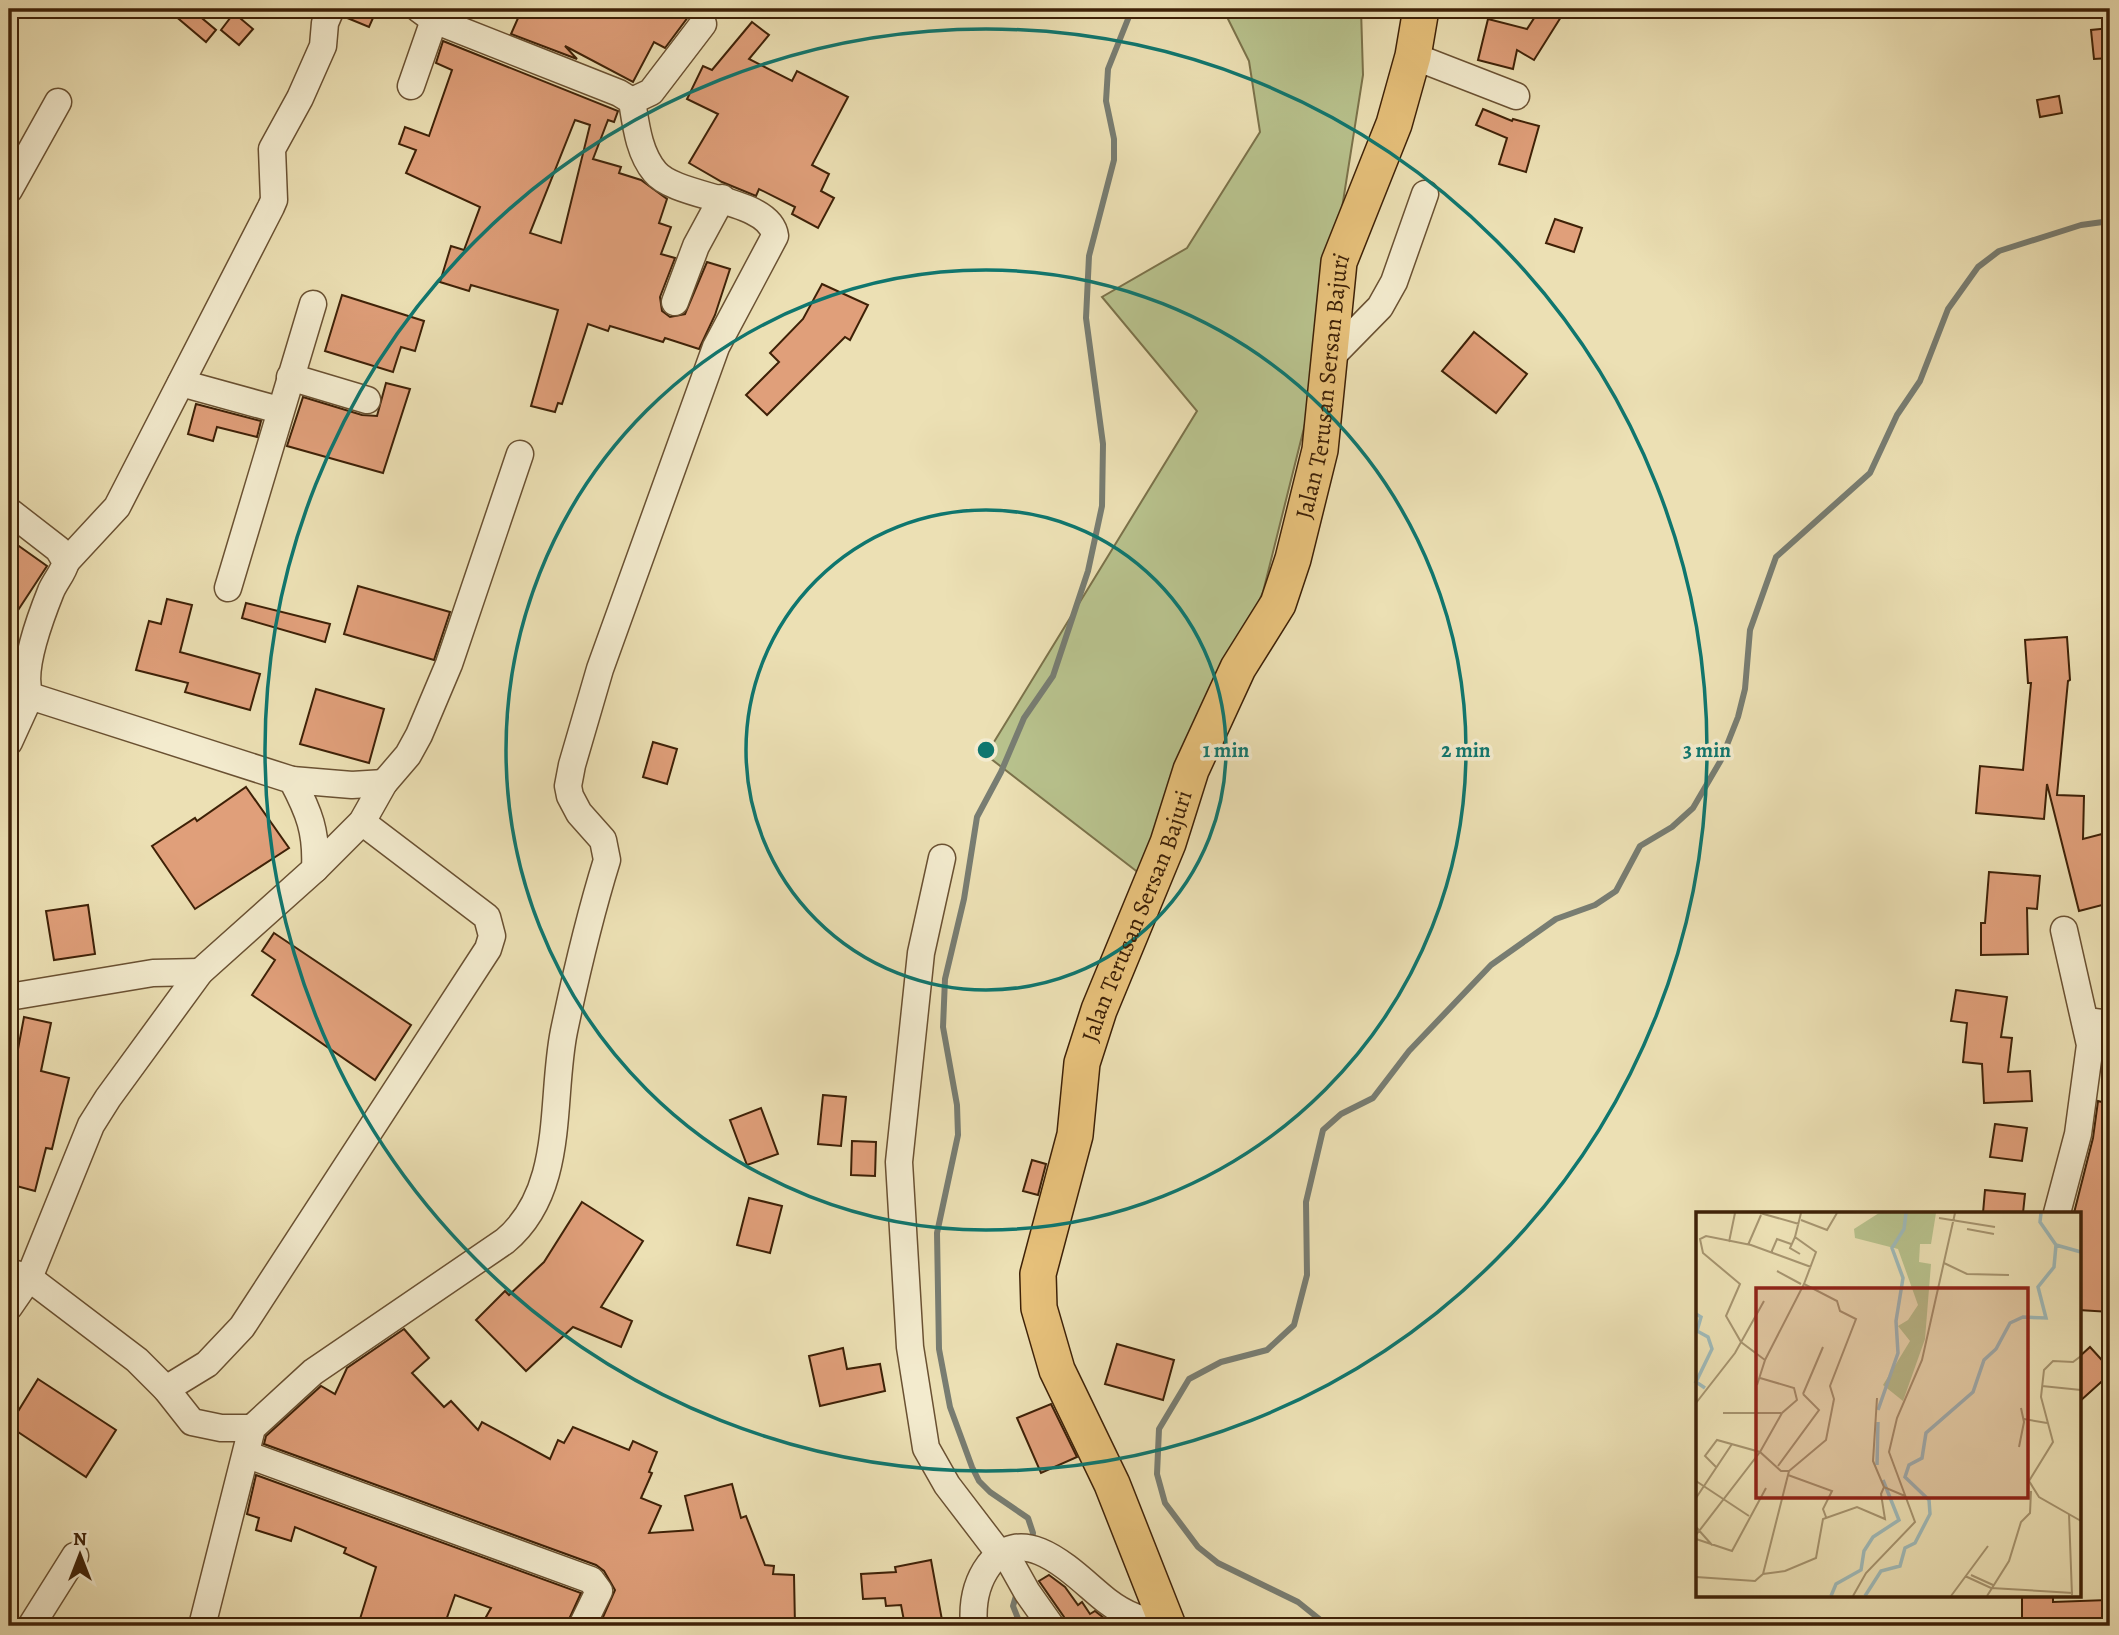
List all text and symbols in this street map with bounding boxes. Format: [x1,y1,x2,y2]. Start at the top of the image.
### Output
street label: Jalan Terusan Sersan Bajuri [1288,248,1357,522]
text: 1 min [1203,736,1250,764]
text: 2 min [1441,736,1491,764]
text: 3 min [1683,736,1731,764]
centre of rings [974,738,998,762]
street label: Jalan Terusan Sersan Bajuri [1074,786,1200,1046]
inset map [1696,1212,2080,1596]
north arrow [46,1520,116,1590]
text: N [73,1526,87,1552]

